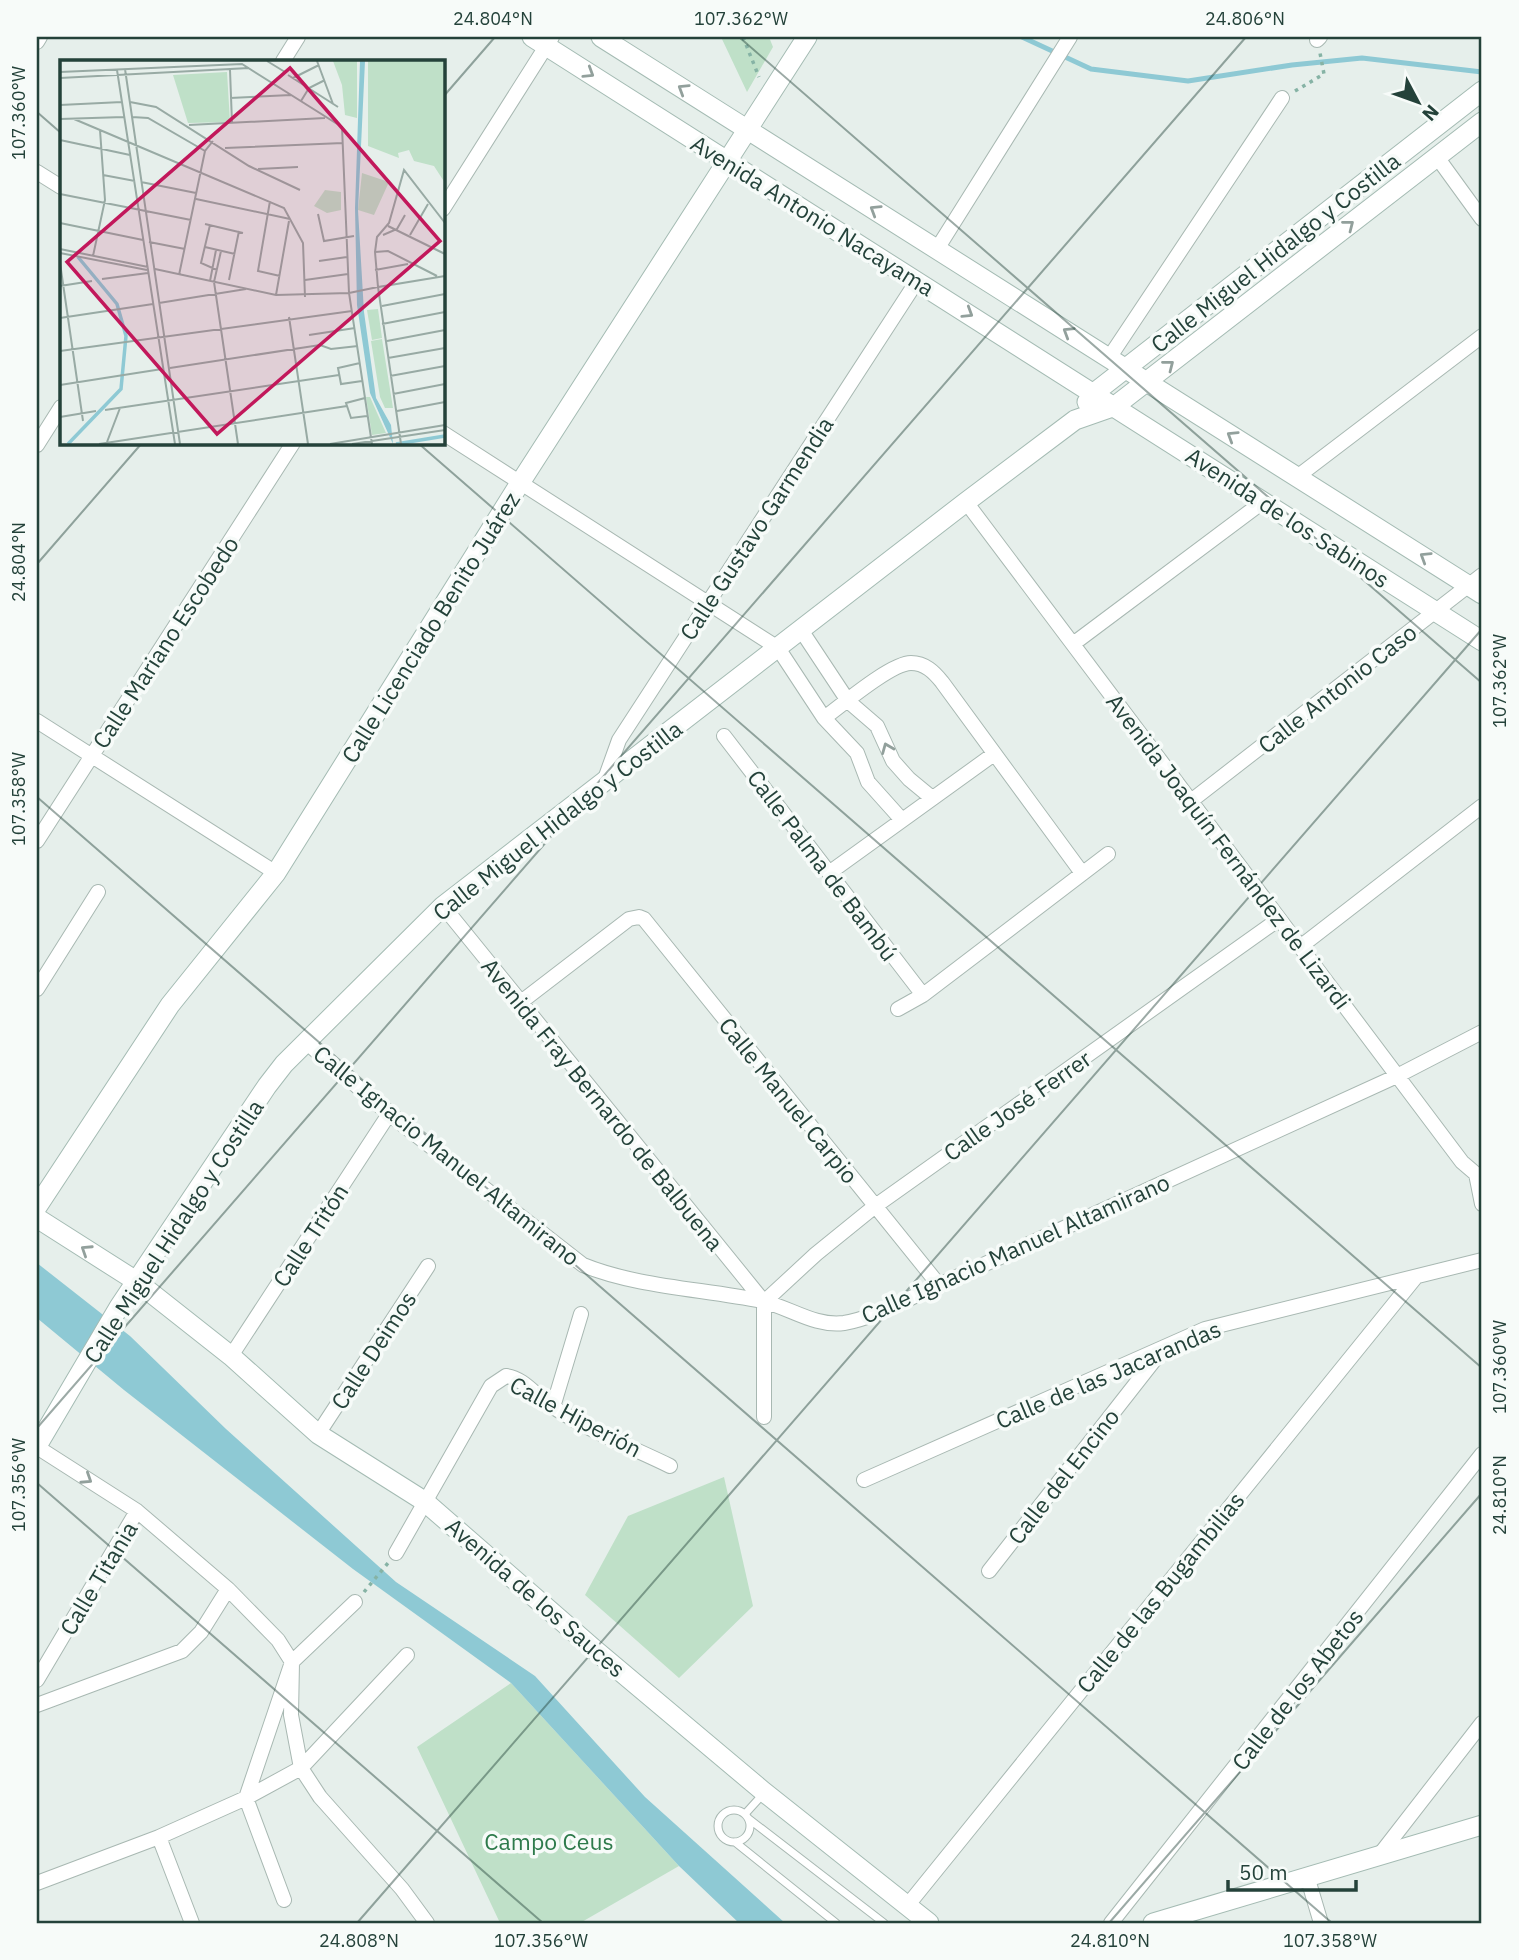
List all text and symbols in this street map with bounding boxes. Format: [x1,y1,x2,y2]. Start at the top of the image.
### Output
text: 24.804°N [453,7,533,30]
text: 107.362°W [694,7,788,30]
text: 24.806°N [1205,7,1285,30]
inset map [60,60,444,444]
one-way arrow [582,65,595,78]
text: 107.360°W [7,66,30,160]
north arrow [1382,66,1452,136]
one-way arrow [678,84,691,97]
text: N [1417,100,1444,126]
street label: Avenida Antonio Nacayama [686,128,940,302]
street label: Calle Miguel Hidalgo y Costilla [1144,145,1406,359]
one-way arrow [870,206,883,219]
one-way arrow [1341,221,1354,234]
one-way arrow [960,305,973,318]
one-way arrow [1062,327,1075,340]
one-way arrow [1161,360,1174,373]
street label: Calle Gustavo Garmendia [672,411,840,645]
one-way arrow [1227,431,1240,444]
street label: Avenida de los Sabinos [1180,440,1396,594]
street label: Calle Licenciado Benito Juárez [334,486,526,768]
text: 24.804°N [7,522,30,602]
street label: Calle Mariano Escobedo [85,530,245,754]
one-way arrow [1419,553,1432,566]
street label: Calle Antonio Caso [1252,617,1422,759]
text: 107.362°W [1488,634,1511,728]
street label: Avenida Joaquín Fernández de Lizardi [1100,687,1358,1015]
street label: Calle Miguel Hidalgo y Costilla [426,713,688,927]
one-way arrow [881,743,895,755]
text: 107.358°W [7,752,30,846]
street label: Calle Palma de Bambú [741,763,905,967]
street label: Avenida Fray Bernardo de Balbuena [475,951,731,1257]
street label: Calle Manuel Carpio [713,1011,865,1189]
street label: Calle Ignacio Manuel Altamirano [308,1038,586,1272]
street label: Calle José Ferrer [937,1043,1097,1167]
street label: Calle Miguel Hidalgo y Costilla [76,1093,270,1369]
street label: Calle Ignacio Manuel Altamirano [856,1166,1174,1330]
street label: Calle Tritón [265,1178,355,1292]
one-way arrow [81,1245,94,1258]
street label: Calle Deimos [324,1285,422,1415]
street label: Calle de las Jacarandas [991,1313,1225,1435]
text: 107.360°W [1488,1320,1511,1414]
street label: Calle Hiperión [505,1369,647,1463]
street label: Calle del Encino [1001,1402,1125,1550]
text: 107.356°W [7,1438,30,1532]
text: 24.810°N [1488,1455,1511,1535]
one-way arrow [80,1471,93,1484]
street label: Calle de las Bugambilias [1069,1485,1251,1699]
street label: Avenida de los Sauces [440,1511,632,1683]
street label: Calle Titania [52,1516,144,1640]
street label: Calle de los Abetos [1225,1602,1369,1776]
park label: Campo Ceus [484,1826,614,1856]
scale bar [1228,1848,1356,1892]
text: 50 m [1239,1858,1288,1886]
text: 24.808°N [319,1929,399,1952]
text: 107.356°W [494,1929,588,1952]
text: 24.810°N [1070,1929,1150,1952]
text: 107.358°W [1283,1929,1377,1952]

